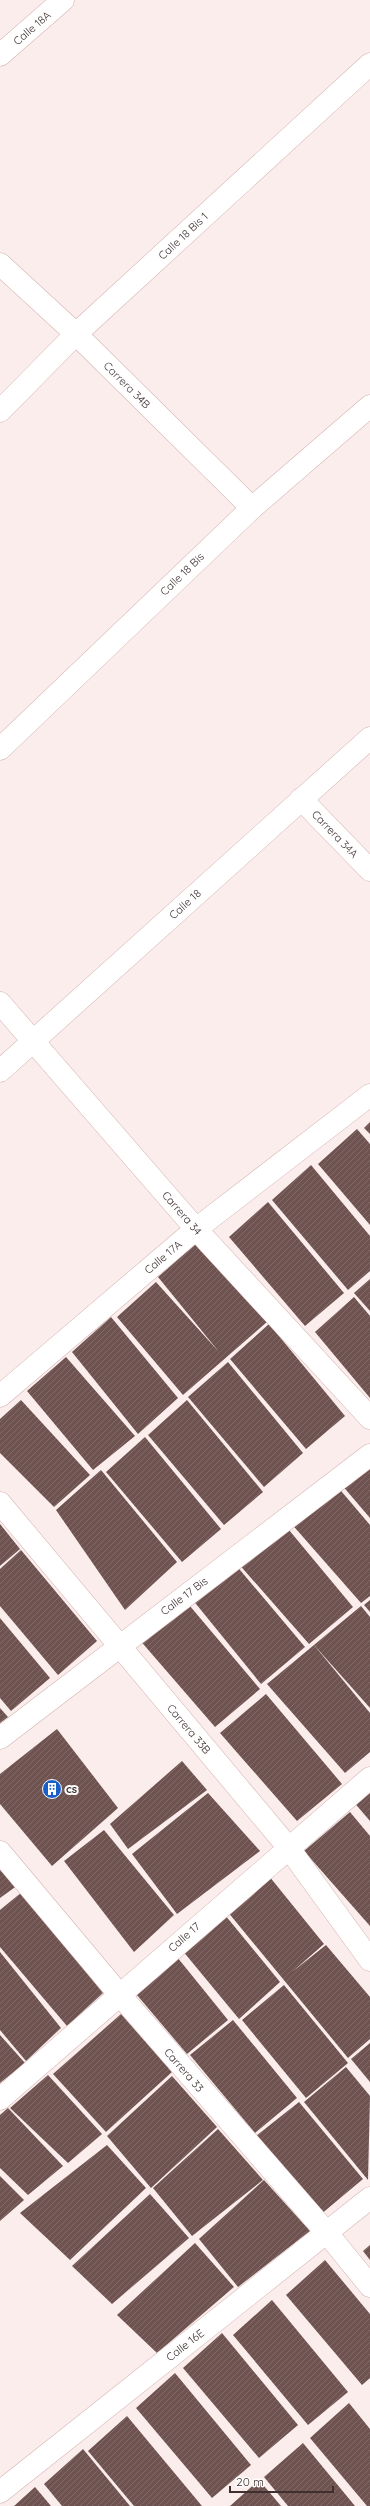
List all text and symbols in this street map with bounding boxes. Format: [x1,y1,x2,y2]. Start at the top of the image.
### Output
street label: Calle 18A [10,8,54,48]
street label: Calle 18 Bis 1 [155,209,211,263]
street label: Carrera 34B [101,359,153,411]
street label: Calle 18 Bis [157,550,207,598]
street label: Carrera 34A [309,807,361,861]
street label: Calle 18 [166,886,204,922]
street label: Carrera 34 [159,1188,205,1238]
street label: Calle 17A [141,1237,185,1277]
street label: Calle 17 Bis [158,1574,210,1618]
street label: Carrera 33B [164,1701,214,1757]
building icon: cs [41,1778,63,1800]
place label: cs [66,1782,77,1796]
street label: Calle 17 [165,1919,203,1955]
street label: Carrera 33 [161,2045,207,2095]
street label: Calle 16E [163,2326,207,2364]
scale bar [230,2468,333,2494]
text: 20 m [236,2474,264,2489]

